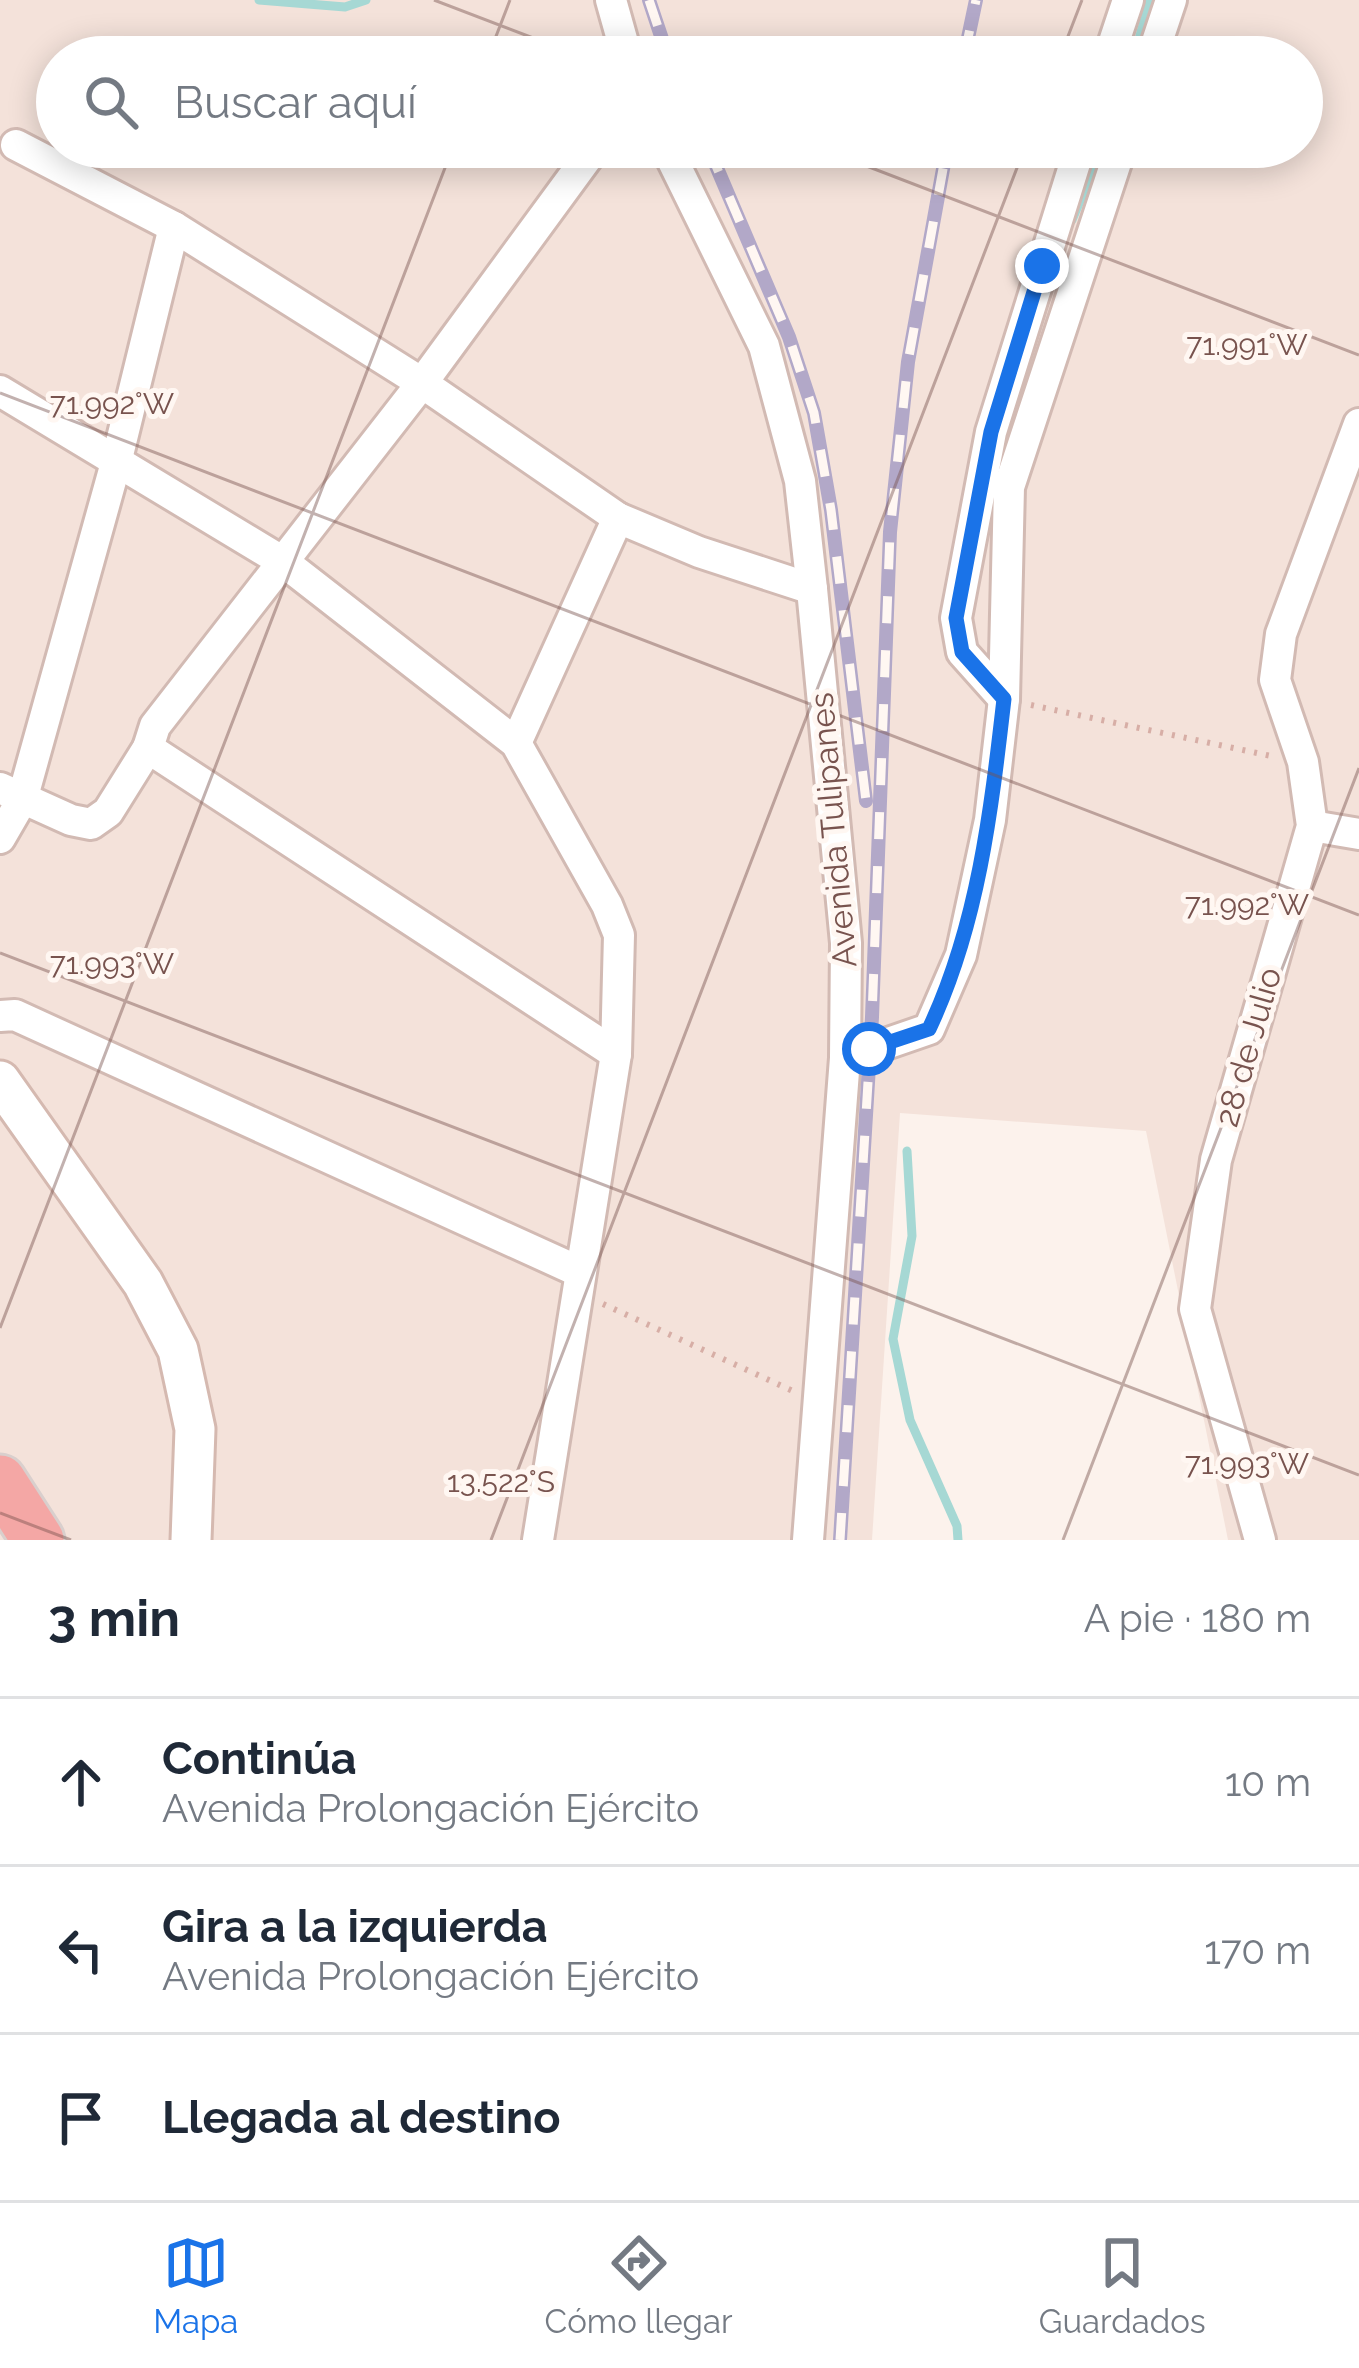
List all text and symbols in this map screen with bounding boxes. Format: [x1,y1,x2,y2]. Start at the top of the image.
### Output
search box [36,36,1323,168]
icon: search [78,69,144,135]
text: Buscar aquí [174,76,417,129]
route end [1015,239,1069,293]
text: 71.991°W [1186,327,1308,362]
text: 71.992°W [50,386,175,421]
street label: Avenida Tulipanes [802,691,864,969]
text: 71.992°W [1185,887,1310,922]
text: 71.993°W [50,946,175,981]
street label: 28 de Julio [1207,963,1289,1131]
route start [842,1022,896,1076]
text: 71.993°W [1185,1446,1310,1481]
text: 13.522°S [447,1464,555,1499]
text: 3 min [48,1588,180,1648]
text: A pie · 180 m [1084,1595,1311,1641]
text: Continúa [162,1732,357,1785]
icon: ahead [48,1749,114,1815]
text: 10 m [1225,1759,1311,1805]
text: Avenida Prolongación Ejército [162,1785,699,1831]
text: Gira a la izquierda [162,1900,548,1953]
icon: left [48,1917,114,1983]
text: 170 m [1204,1927,1311,1973]
text: Avenida Prolongación Ejército [162,1953,699,1999]
icon: arrive [48,2085,114,2151]
text: Llegada al destino [162,2091,561,2144]
tab: Mapa [153,2230,238,2341]
tab: Cómo llegar [545,2230,733,2341]
tab: Guardados [1039,2230,1206,2341]

